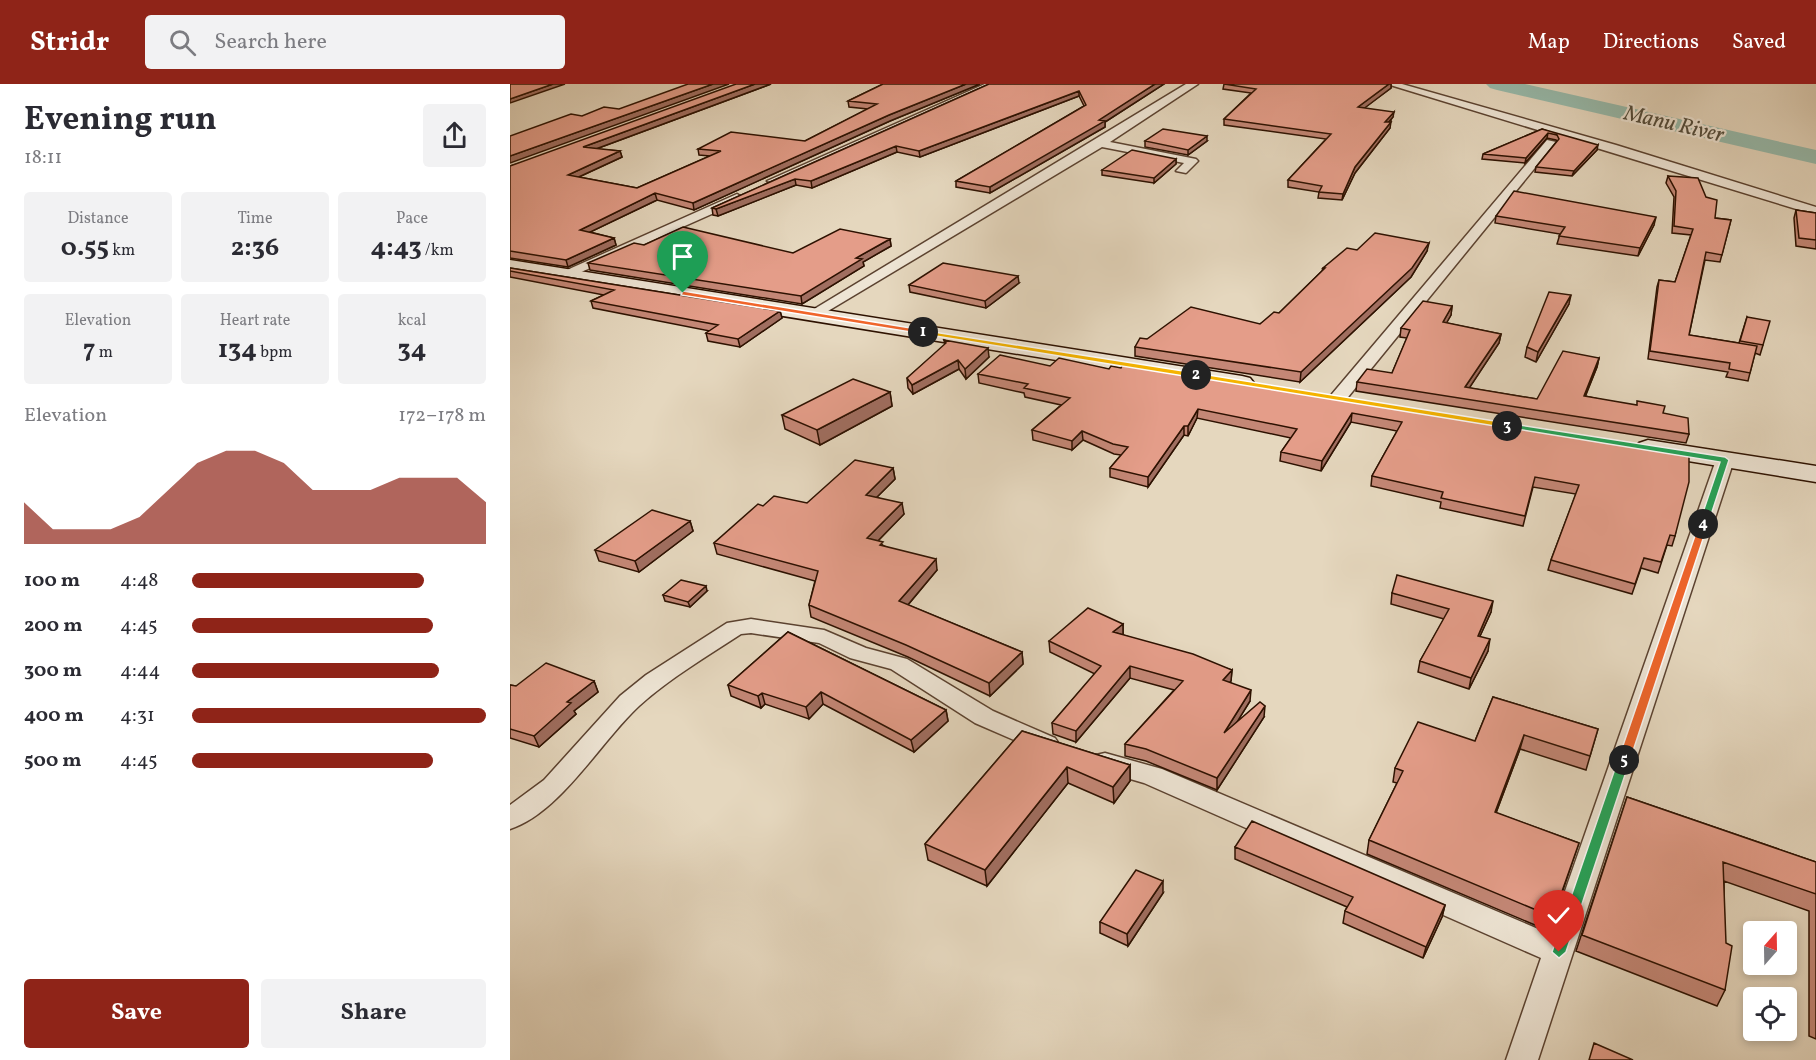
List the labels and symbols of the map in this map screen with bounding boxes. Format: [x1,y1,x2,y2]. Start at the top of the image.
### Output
water label: Manu River [1620,98,1728,152]
pin [657,231,708,293]
pin: 1 [908,317,938,347]
pin: 2 [1181,360,1211,390]
pin: 3 [1492,411,1522,441]
pin: 4 [1688,509,1718,539]
pin: 5 [1609,745,1639,775]
pin [1533,890,1584,952]
north arrow [1743,921,1797,975]

